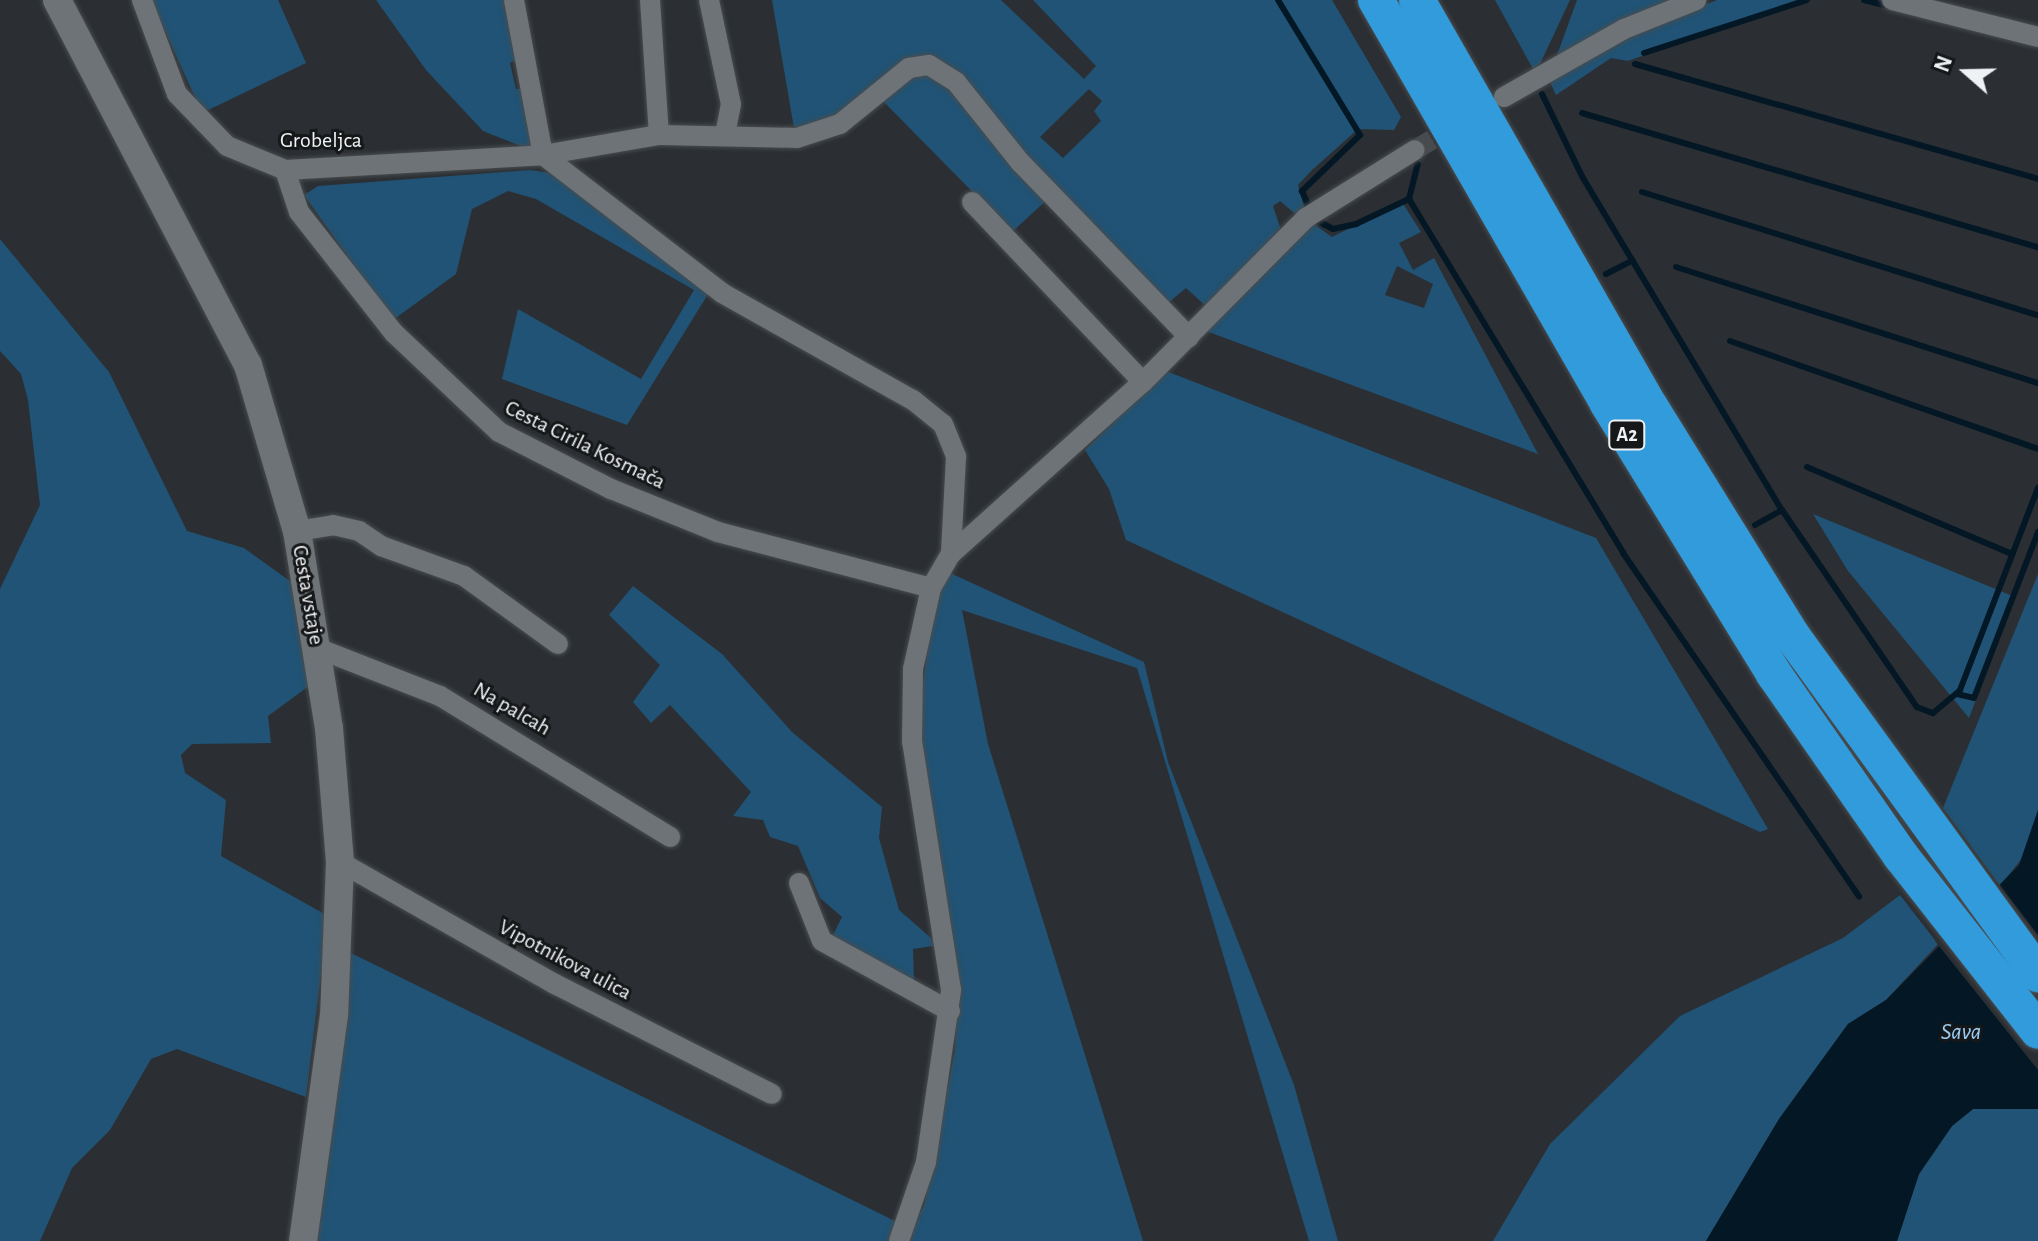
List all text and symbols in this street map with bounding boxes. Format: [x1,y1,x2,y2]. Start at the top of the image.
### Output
north arrow [1926,32,2006,112]
text: N [1930,53,1956,75]
street label: Grobeljca [280,128,362,154]
street label: Cesta Cirila Kosmača [501,395,669,495]
road number: A2 [1607,419,1647,451]
street label: Cesta vstaje [286,543,330,647]
street label: Na palcah [469,676,555,742]
street label: Vipotnikova ulica [494,914,636,1006]
water label: Sava [1941,1019,1981,1047]

